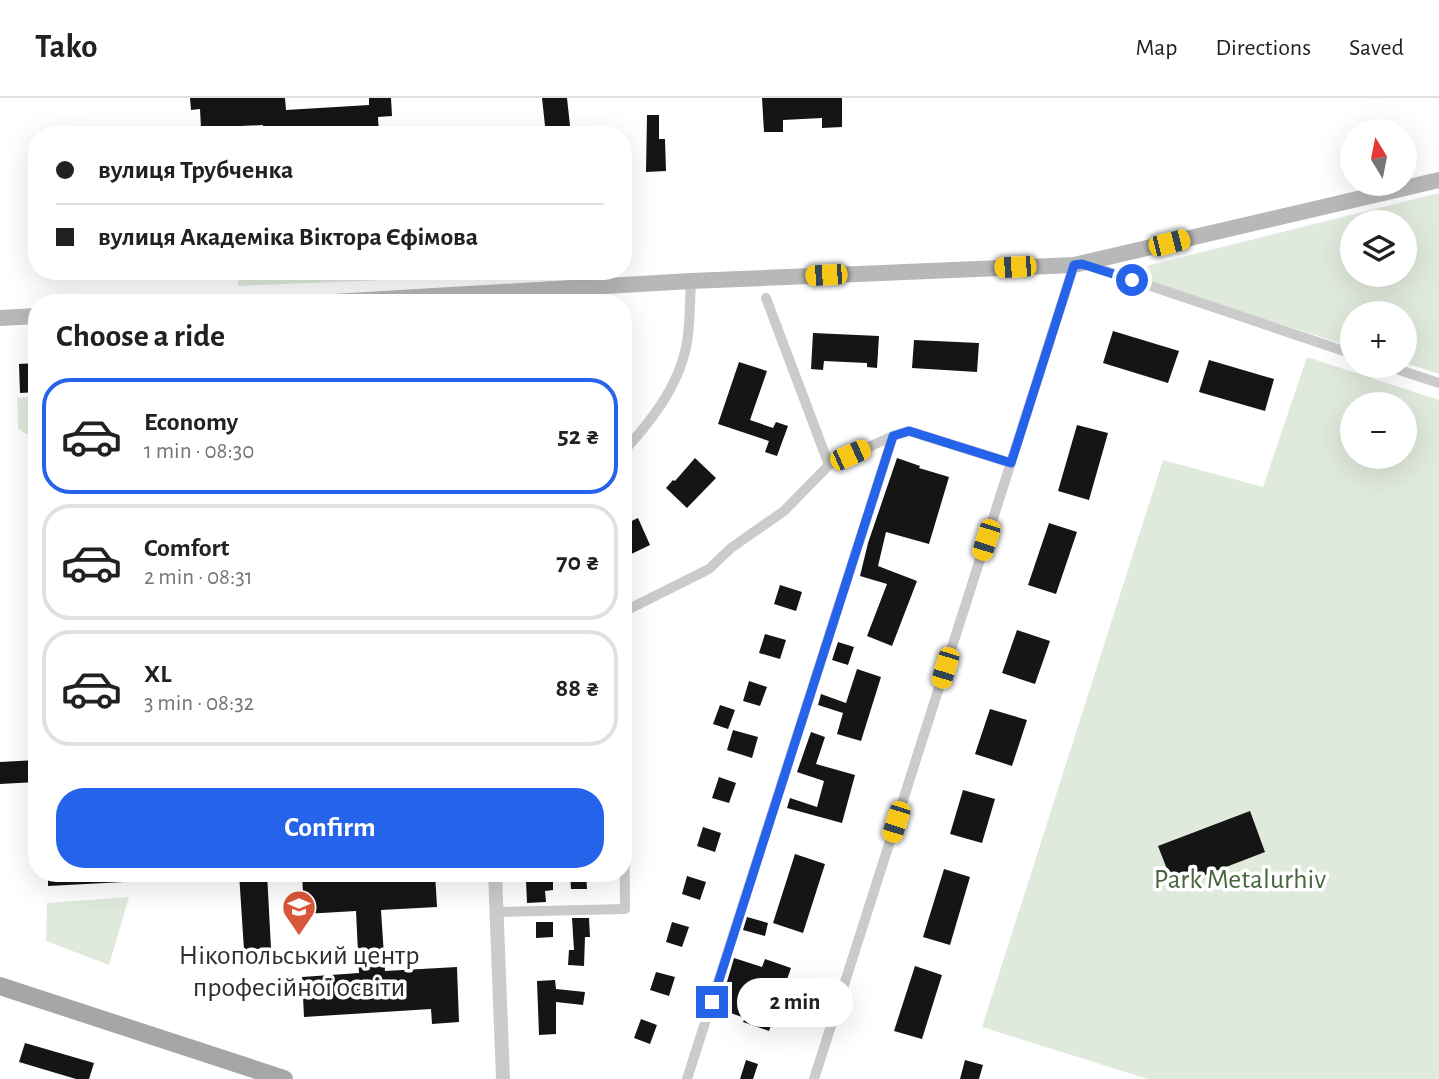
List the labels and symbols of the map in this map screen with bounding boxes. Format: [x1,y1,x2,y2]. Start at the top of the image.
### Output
north arrow [1340,119,1418,196]
car [1147,228,1192,258]
car [994,255,1037,279]
car [805,263,848,287]
route start [1116,264,1148,296]
car [827,437,874,473]
car [970,517,1003,563]
car [929,645,962,691]
car [880,799,913,845]
park label: Park Metalurhiv [1154,866,1326,894]
school or university icon: Нікопольський центр професійної освіти [280,888,318,937]
place label: Нікопольський центр професійної освіти [179,942,419,1002]
callout: 2 min [736,978,852,1026]
route end [696,986,728,1018]

